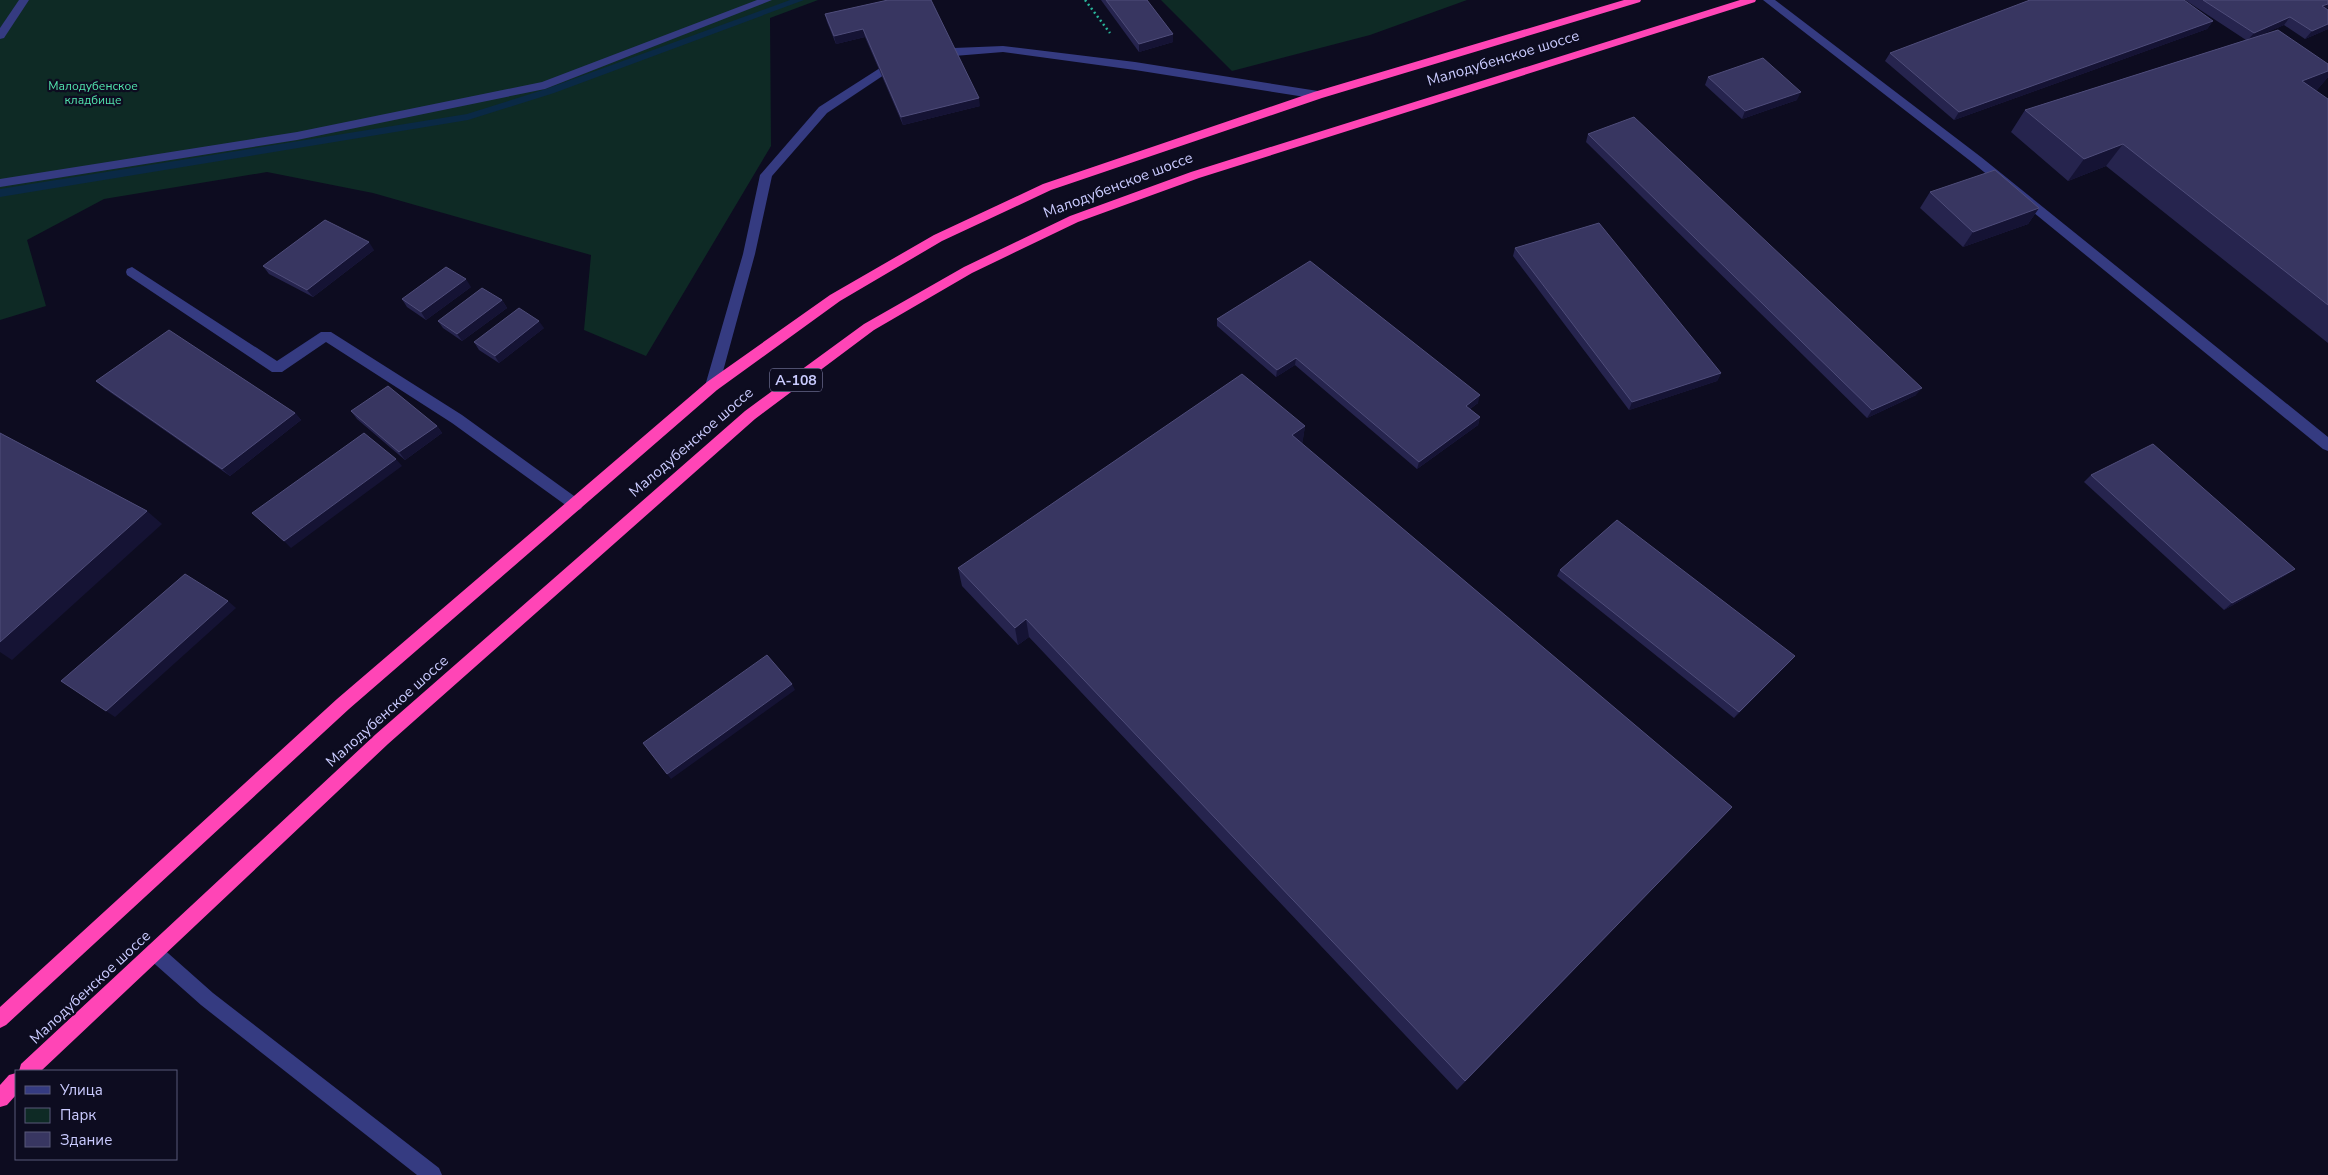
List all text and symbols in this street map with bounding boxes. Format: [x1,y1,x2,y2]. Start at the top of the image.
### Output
street label: Малодубенское шоссе [1424,25,1582,91]
park label: Малодубенское кладбище [48,78,138,108]
street label: Малодубенское шоссе [1040,147,1196,223]
road number: А-108 [770,368,822,392]
street label: Малодубенское шоссе [625,382,757,502]
street label: Малодубенское шоссе [321,651,453,771]
street label: Малодубенское шоссе [25,926,155,1048]
legend [15,1070,178,1160]
text: Улица [59,1080,103,1100]
text: Парк [60,1105,96,1125]
text: Здание [60,1130,112,1150]

